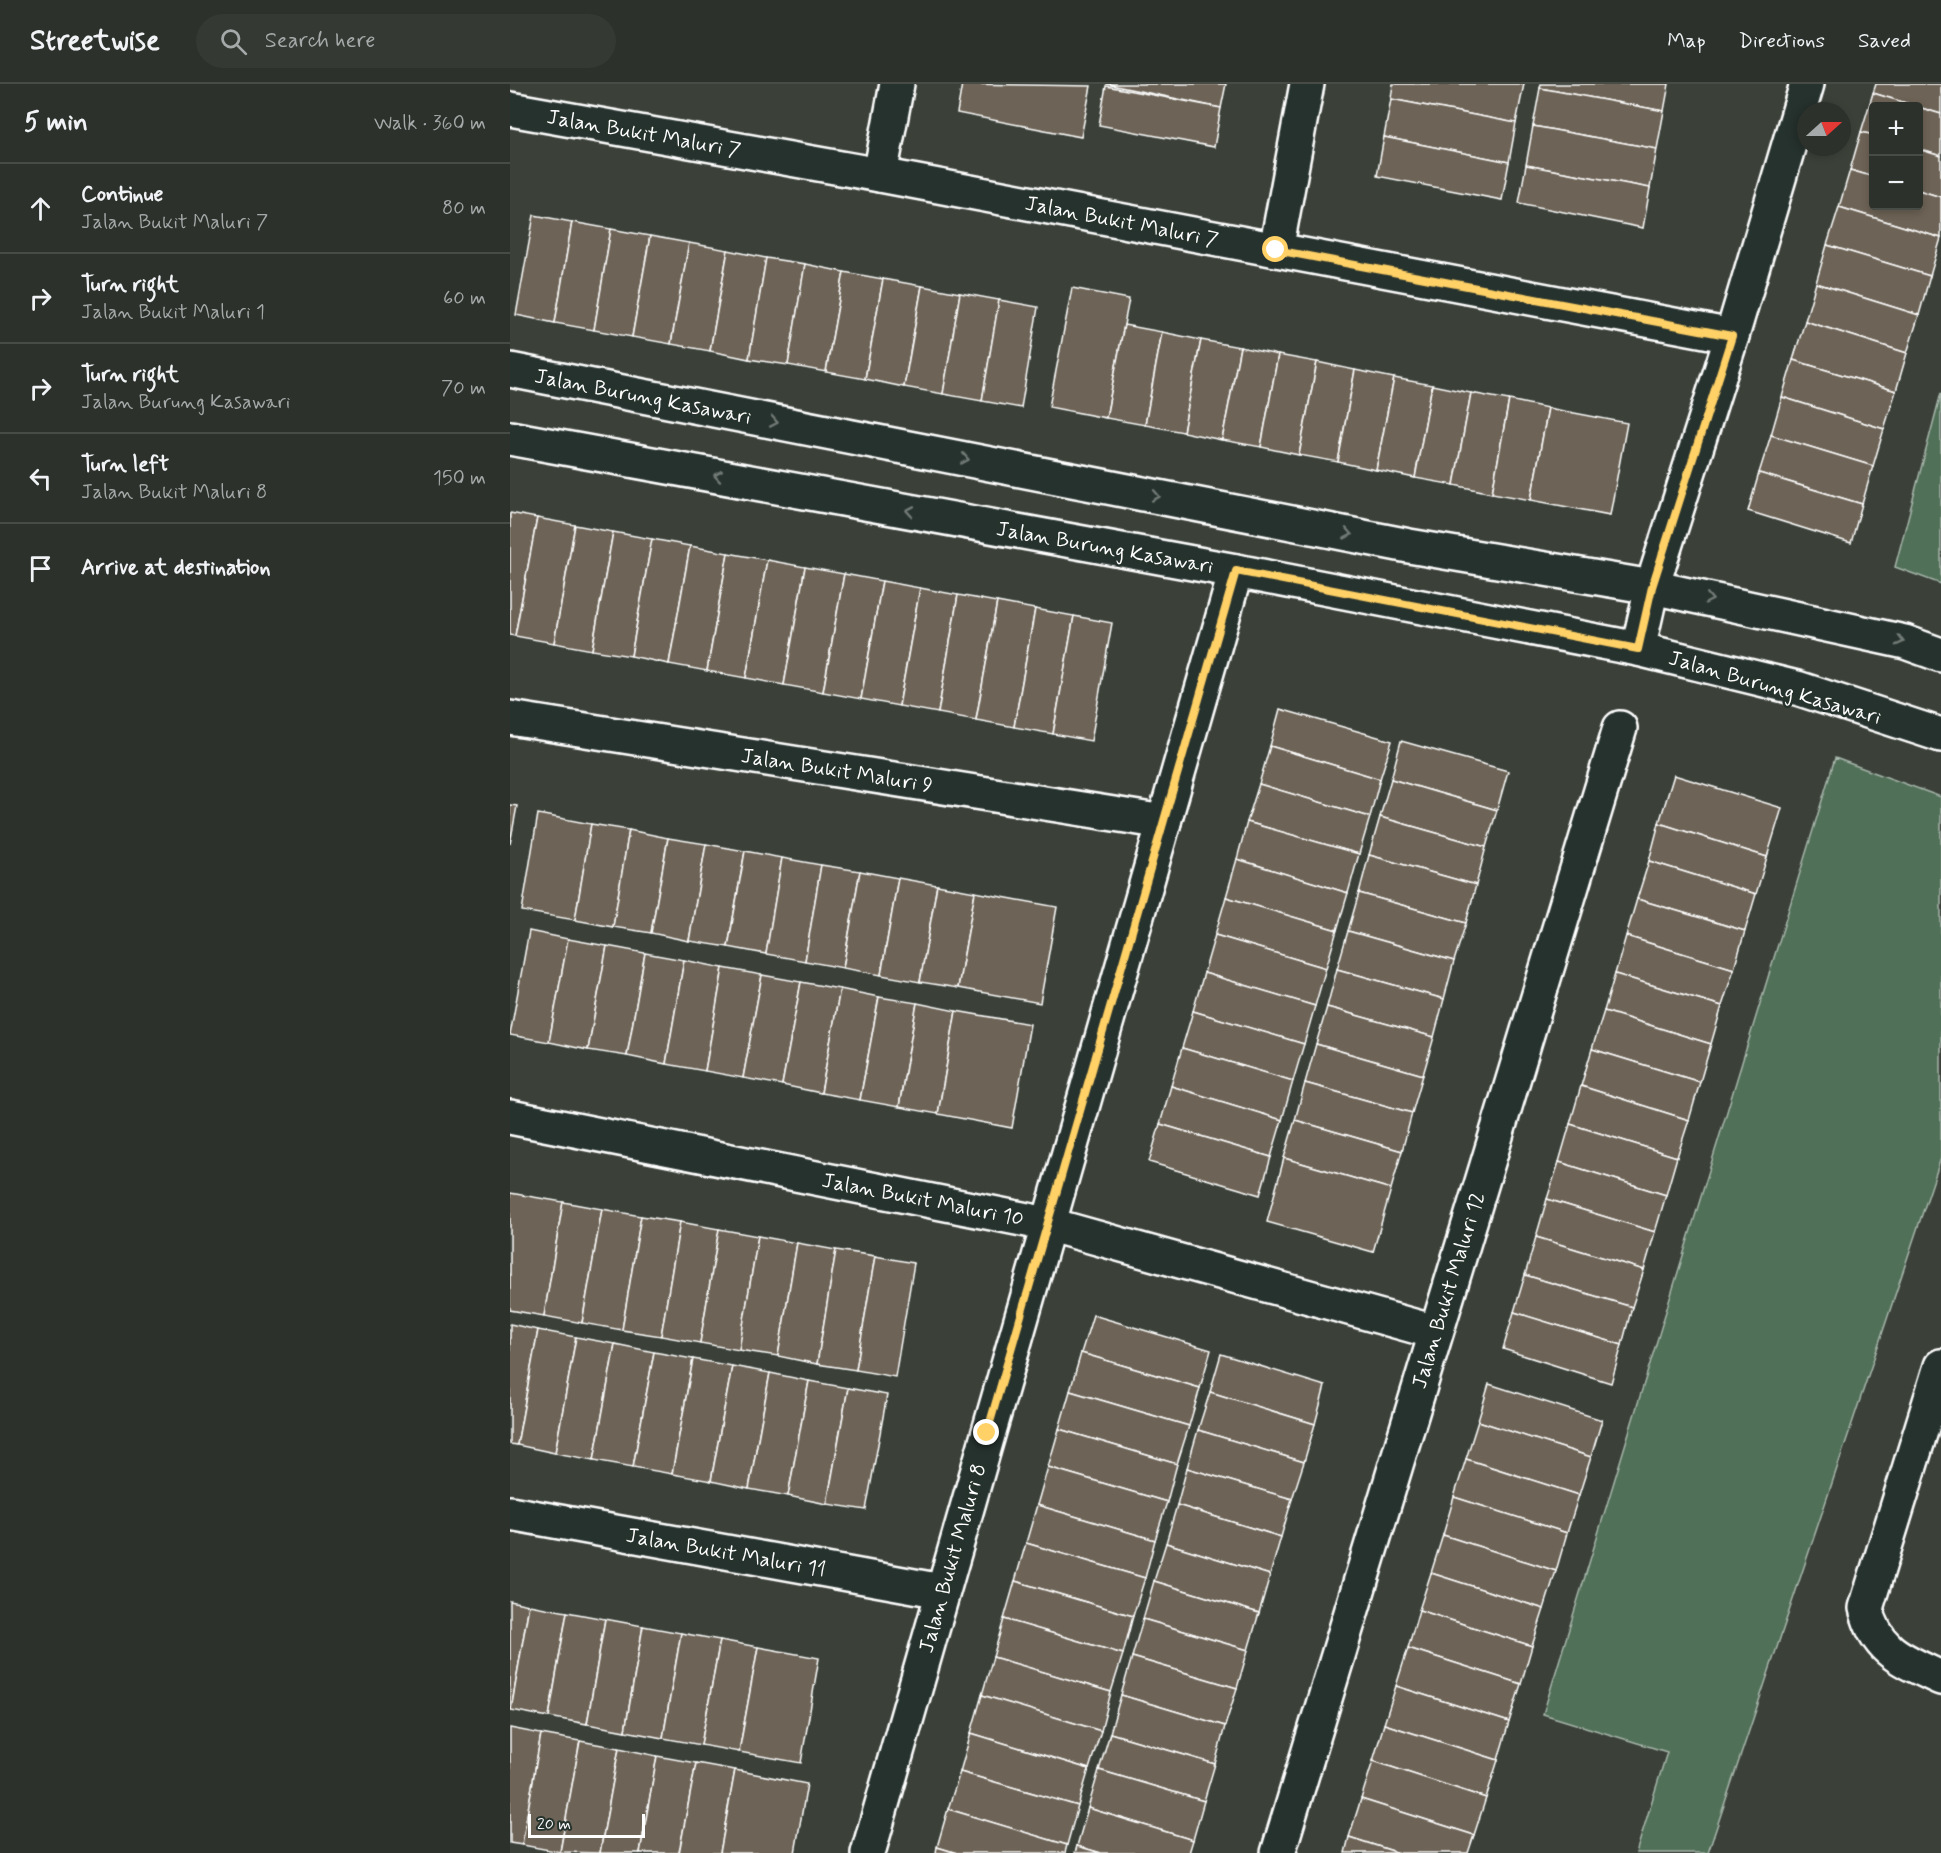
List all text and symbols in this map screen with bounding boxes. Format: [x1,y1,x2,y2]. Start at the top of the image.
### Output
search box [196,14,616,68]
text: Streetwise [30,23,160,60]
icon: search [217,25,250,58]
text: Search here [265,27,375,55]
text: Map [1667,27,1706,55]
text: Directions [1739,27,1825,55]
text: Saved [1858,27,1911,55]
north arrow [1797,102,1851,156]
map controls [1869,102,1923,210]
button: + [1869,102,1923,156]
street label: Jalan Bukit Maluri 7 [545,103,743,165]
text: 5 min [24,106,88,140]
text: Walk · 360 m [374,110,486,137]
button: − [1869,156,1923,210]
text: Continue [81,181,163,209]
street label: Jalan Bukit Maluri 7 [1023,190,1221,255]
icon: ahead [24,192,57,225]
text: 80 m [442,195,486,222]
text: Jalan Bukit Maluri 7 [81,209,268,236]
route start [1262,236,1288,262]
text: Turn right [81,271,179,299]
icon: right [24,282,57,315]
text: 60 m [443,285,486,312]
text: Jalan Bukit Maluri 1 [81,299,265,326]
text: Turn right [81,361,179,389]
street label: Jalan Burung Kasawari [532,362,754,432]
icon: right [24,372,57,405]
text: 70 m [441,375,486,402]
text: Jalan Burung Kasawari [81,389,290,416]
one-way arrow [768,415,778,428]
text: Turn left [81,451,169,479]
one-way arrow [960,452,970,465]
icon: left [24,462,57,495]
text: 150 m [433,465,486,492]
one-way arrow [713,470,723,483]
text: Jalan Bukit Maluri 8 [81,479,267,506]
one-way arrow [1151,489,1161,502]
one-way arrow [905,505,915,518]
street label: Jalan Burung Kasawari [994,515,1216,581]
one-way arrow [1342,527,1352,540]
icon: arrive [24,552,57,585]
text: Arrive at destination [81,554,271,582]
one-way arrow [1704,592,1714,605]
one-way arrow [1895,634,1905,647]
street label: Jalan Burung Kasawari [1665,644,1884,732]
street label: Jalan Bukit Maluri 9 [739,742,935,800]
street label: Jalan Bukit Maluri 10 [820,1167,1026,1233]
street label: Jalan Bukit Maluri 12 [1406,1189,1492,1392]
route end [973,1419,999,1445]
street label: Jalan Bukit Maluri 8 [913,1460,993,1656]
street label: Jalan Bukit Maluri 11 [624,1522,828,1584]
scale bar [528,1811,645,1838]
text: 20 m [537,1814,571,1835]

